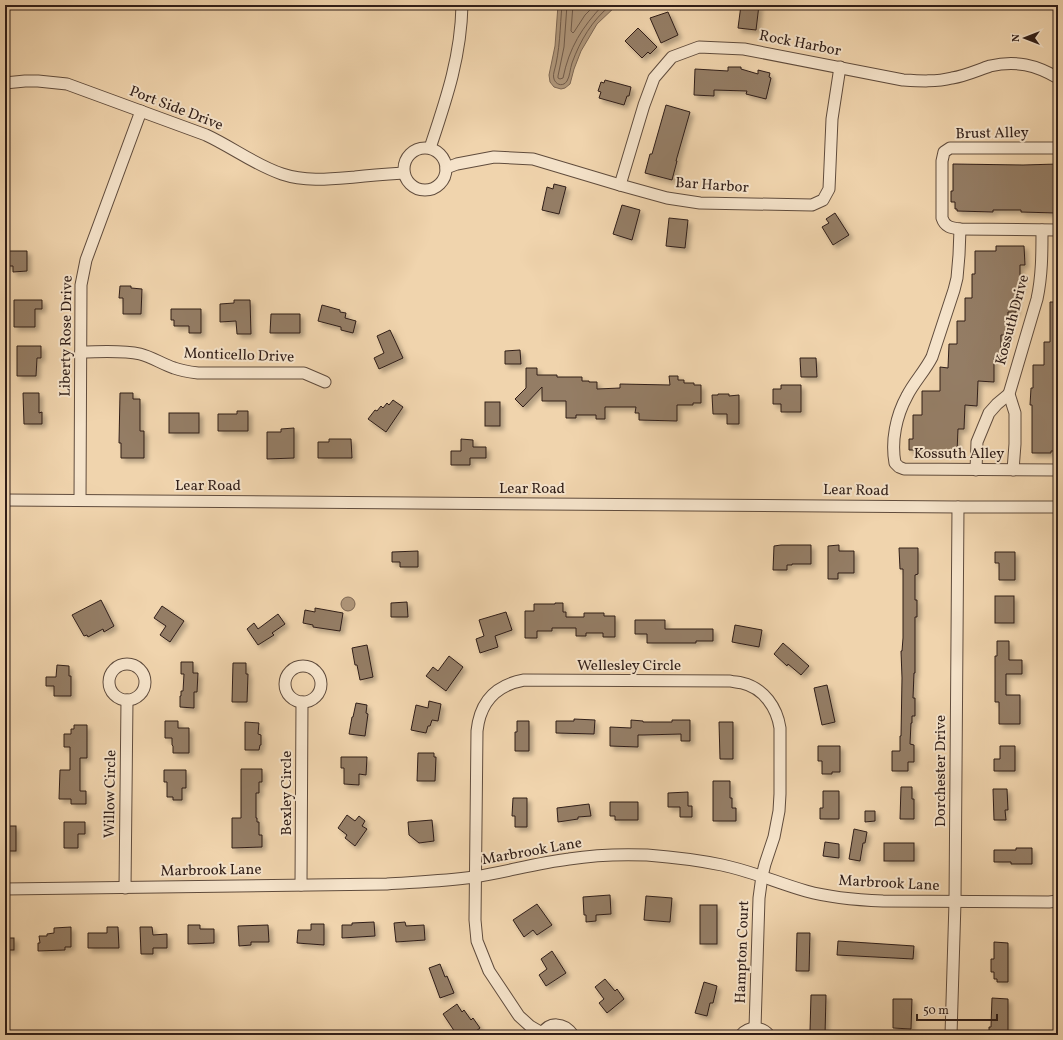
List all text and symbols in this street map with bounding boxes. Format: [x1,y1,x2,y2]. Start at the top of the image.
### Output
north arrow [1005,18,1045,58]
street label: Rock Harbor [757,26,843,62]
text: N [1009,34,1024,42]
street label: Port Side Drive [126,81,226,137]
street label: Brust Alley [955,123,1029,145]
street label: Bar Harbor [675,173,749,199]
street label: Kossuth Drive [991,273,1035,367]
street label: Liberty Rose Drive [55,275,79,397]
street label: Monticello Drive [183,344,295,368]
street label: Kossuth Alley [914,444,1004,465]
street label: Lear Road [175,476,241,497]
street label: Lear Road [499,479,565,500]
street label: Lear Road [823,480,889,502]
street label: Wellesley Circle [577,656,681,677]
street label: Dorchester Drive [931,715,952,827]
street label: Willow Circle [100,750,122,838]
street label: Bexley Circle [277,751,298,835]
street label: Marbrook Lane [480,833,584,871]
street label: Marbrook Lane [160,860,262,882]
street label: Marbrook Lane [838,871,940,897]
street label: Hampton Court [731,900,755,1004]
scale bar [917,996,997,1022]
text: 50 m [923,1003,949,1019]

